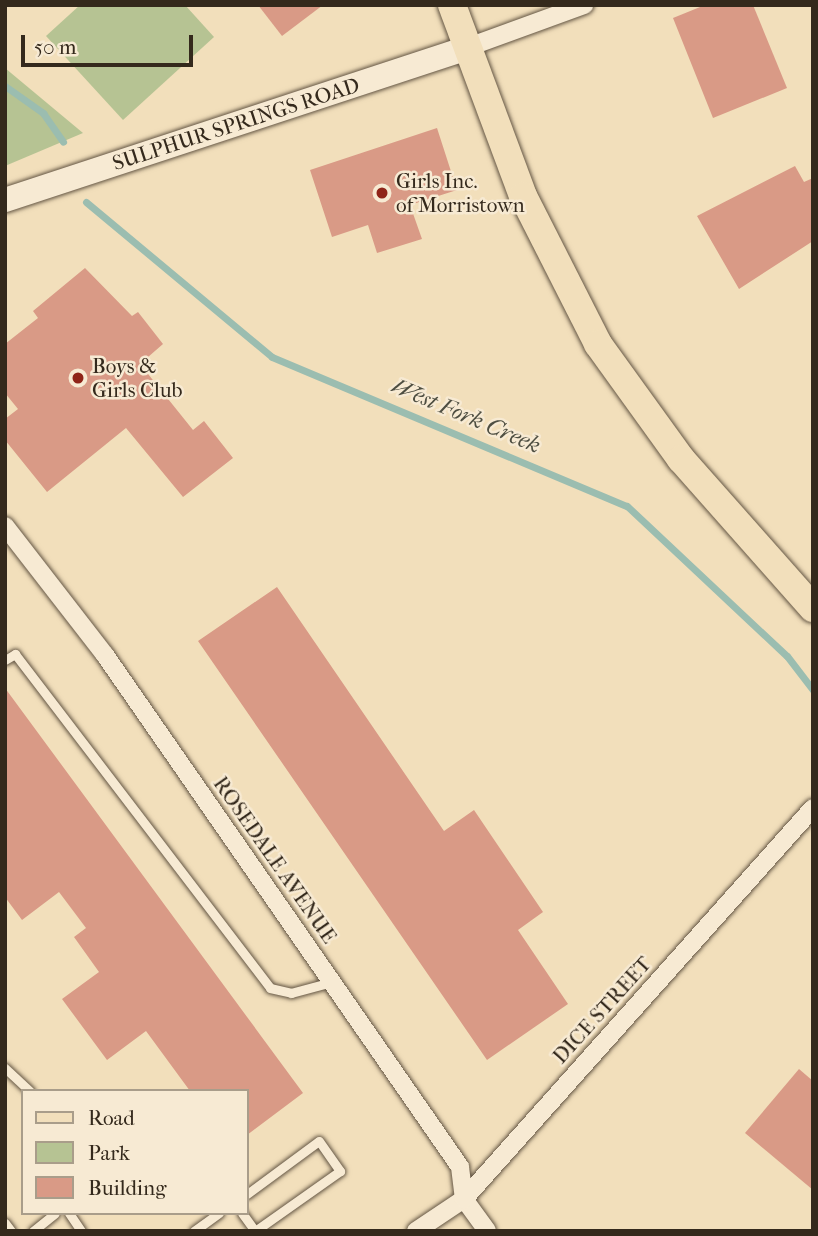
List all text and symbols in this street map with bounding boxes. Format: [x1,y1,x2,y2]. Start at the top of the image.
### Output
scale bar [24,21,196,65]
text: 50 m [34,35,77,59]
street label: SULPHUR SPRINGS ROAD [109,72,363,176]
place label: Girls Inc. of Morristown [396,168,525,218]
marker: Girls Inc. of Morristown [374,185,390,201]
place label: Boys & Girls Club [92,353,183,403]
marker: Boys & Girls Club [70,370,86,386]
water label: West Fork Creek [387,372,545,460]
street label: ROSEDALE AVENUE [208,772,342,948]
street label: DICE STREET [547,951,657,1069]
legend [21,1089,248,1215]
text: Road [88,1106,135,1130]
text: Park [88,1141,130,1165]
text: Building [88,1176,166,1200]

